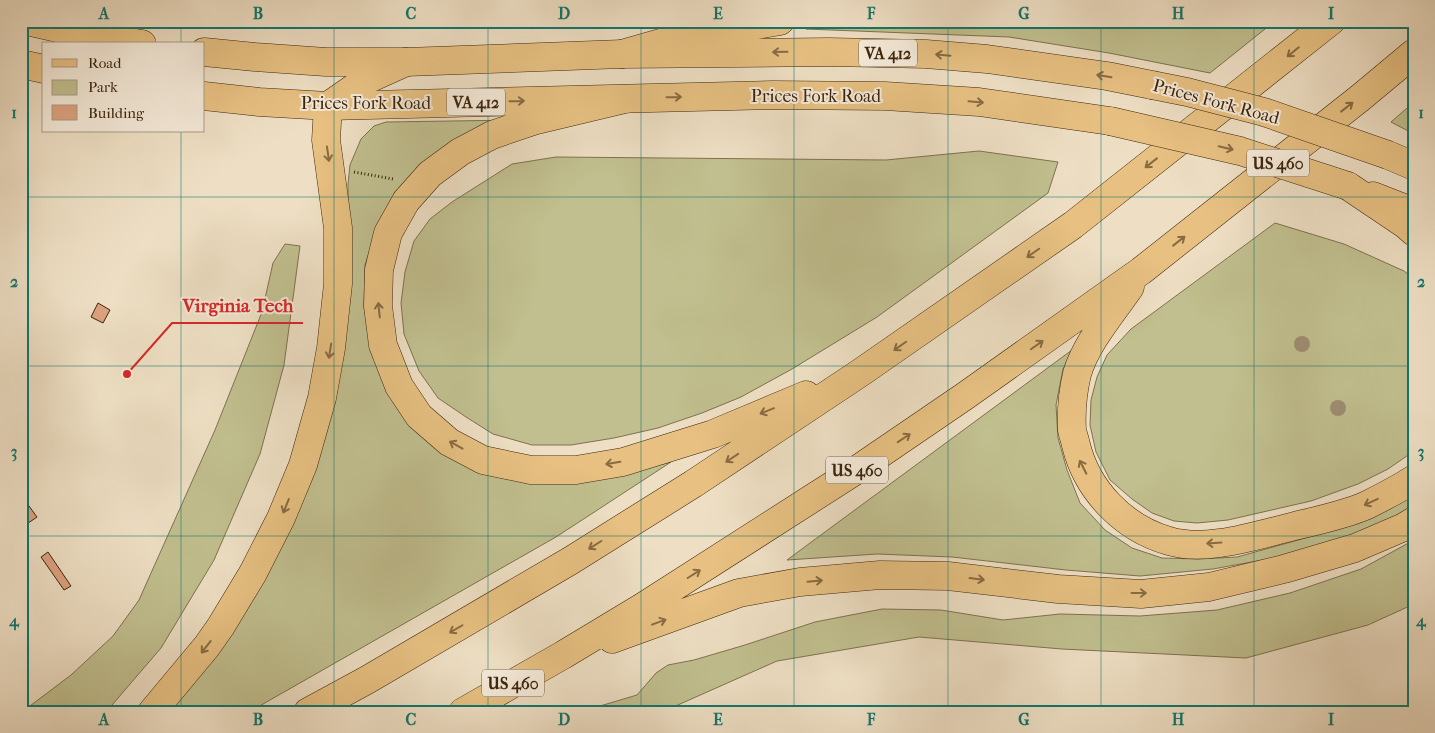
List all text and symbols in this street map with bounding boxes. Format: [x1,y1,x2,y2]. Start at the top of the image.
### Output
text: A [98,4,110,23]
text: B [253,4,263,23]
text: C [406,4,417,23]
text: D [558,4,570,23]
text: E [713,4,723,23]
text: F [866,4,876,23]
text: G [1018,4,1030,23]
text: H [1172,4,1185,23]
text: I [1328,4,1335,23]
road number: VA 412 [859,40,917,66]
legend [42,42,205,132]
one-way arrow [773,47,789,57]
one-way arrow [1287,47,1300,58]
one-way arrow [935,51,951,60]
text: Road [88,54,122,72]
one-way arrow [1096,70,1112,80]
street label: Prices Fork Road [1150,75,1282,129]
text: Park [88,78,118,96]
street label: Prices Fork Road [751,86,881,107]
road number: VA 412 [447,88,505,115]
street label: Prices Fork Road [301,93,431,114]
one-way arrow [665,93,681,102]
one-way arrow [508,96,524,106]
one-way arrow [968,97,984,107]
one-way arrow [1341,102,1354,113]
text: 1 [11,103,17,122]
text: 1 [1418,103,1424,122]
text: Building [88,104,145,122]
one-way arrow [1217,144,1233,153]
one-way arrow [323,146,333,162]
road number: US 460 [1247,150,1309,177]
one-way arrow [1145,158,1158,169]
one-way arrow [1172,235,1185,246]
one-way arrow [1026,248,1040,258]
text: 2 [10,272,18,291]
text: 2 [1417,272,1425,291]
callout: Virginia Tech [172,289,303,323]
text: Virginia Tech [182,295,294,317]
one-way arrow [374,302,383,318]
one-way arrow [1030,340,1044,350]
one-way arrow [893,341,907,351]
one-way arrow [325,342,335,358]
one-way arrow [759,407,775,416]
one-way arrow [897,433,911,443]
one-way arrow [449,440,463,450]
text: 3 [11,442,17,462]
text: 3 [1418,442,1424,462]
one-way arrow [726,453,740,463]
road number: US 460 [826,456,888,484]
one-way arrow [605,459,621,469]
one-way arrow [1078,460,1088,475]
one-way arrow [1364,498,1379,508]
one-way arrow [280,499,289,514]
one-way arrow [1206,538,1222,548]
one-way arrow [589,541,603,551]
one-way arrow [687,569,701,579]
one-way arrow [969,575,985,585]
one-way arrow [807,576,823,585]
one-way arrow [1130,588,1147,598]
text: 4 [8,611,20,631]
text: 4 [1415,611,1427,631]
one-way arrow [651,617,666,626]
one-way arrow [449,624,463,634]
one-way arrow [200,641,211,654]
road number: US 460 [482,670,544,696]
text: A [98,710,110,729]
text: B [253,710,263,729]
text: C [406,710,417,729]
text: D [558,710,570,729]
text: E [713,710,723,729]
text: F [866,710,876,729]
text: G [1018,710,1030,729]
text: H [1172,710,1185,729]
text: I [1328,710,1335,729]

